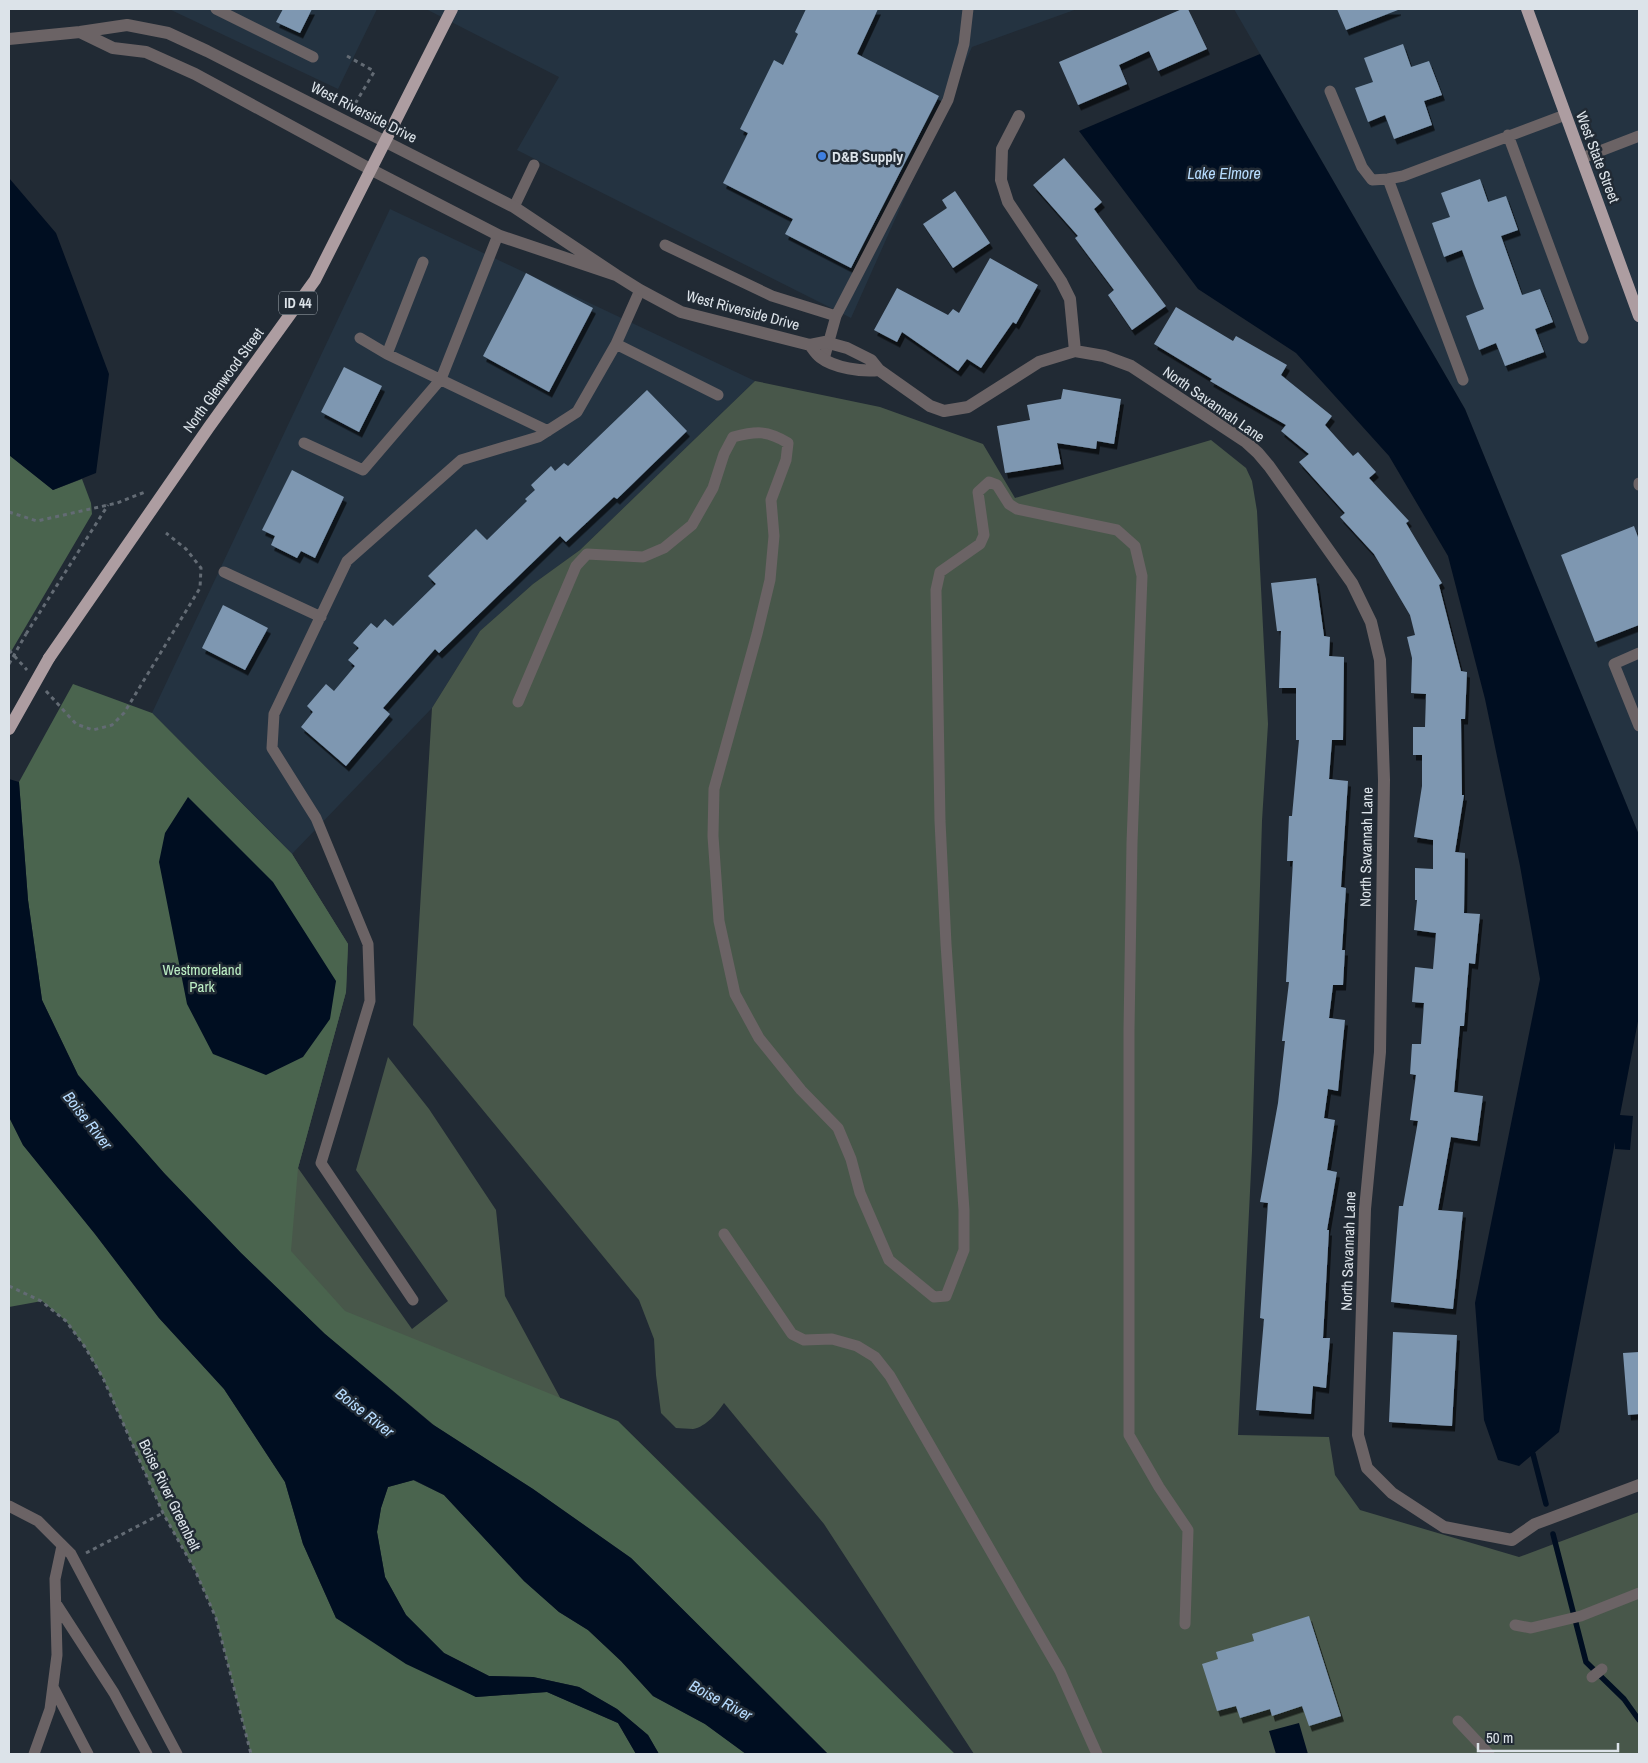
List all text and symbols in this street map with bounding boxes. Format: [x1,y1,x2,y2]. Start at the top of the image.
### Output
street label: West Riverside Drive [307,76,421,148]
street label: West State Street [1571,108,1625,206]
place label: D&B Supply [832,146,903,167]
marker: D&B Supply [816,150,828,162]
water label: Lake Elmore [1187,162,1261,184]
street label: West Riverside Drive [684,285,802,335]
road number: ID 44 [279,292,317,314]
street label: North Glenwood Street [178,323,269,437]
street label: North Savannah Lane [1159,361,1269,447]
street label: North Savannah Lane [1354,787,1378,907]
park label: Westmoreland Park [162,959,242,997]
water label: Boise River [58,1086,118,1154]
street label: North Savannah Lane [1335,1191,1361,1311]
water label: Boise River [331,1382,399,1442]
street label: Boise River Greenbelt [134,1436,206,1555]
water label: Boise River [686,1674,757,1726]
scale bar [1478,1720,1618,1752]
text: 50 m [1486,1727,1513,1748]

